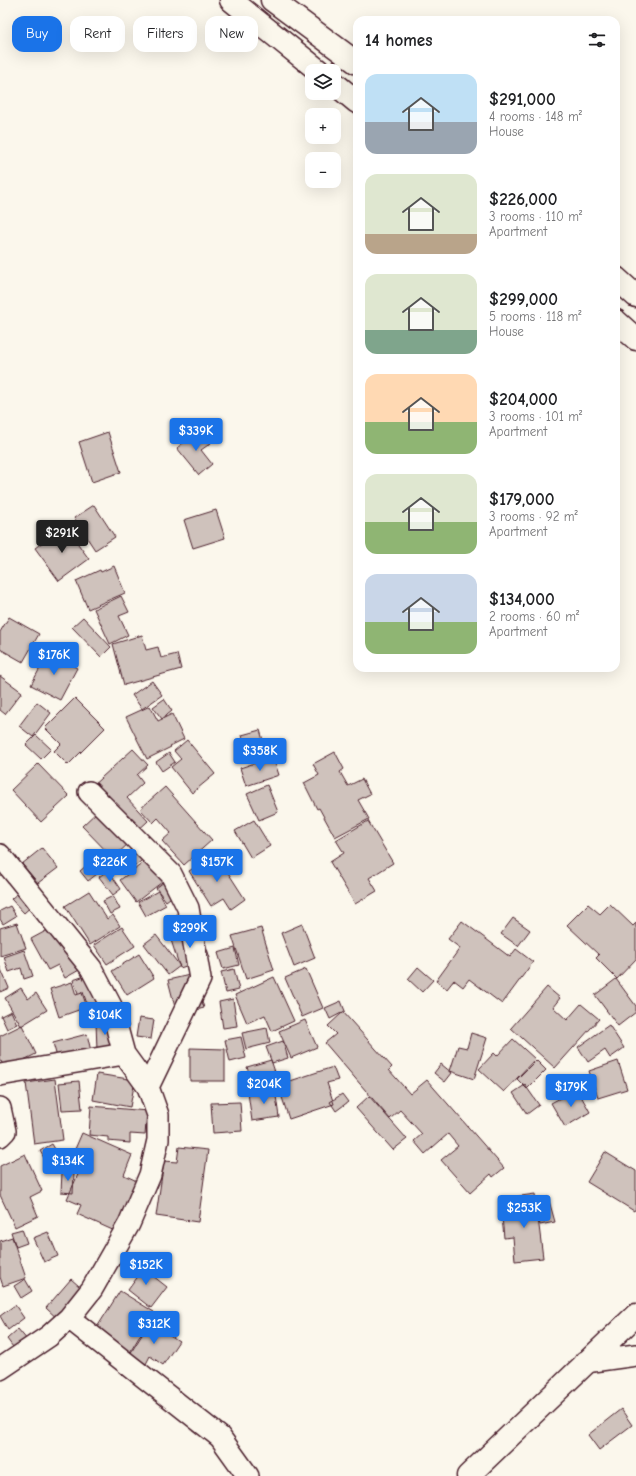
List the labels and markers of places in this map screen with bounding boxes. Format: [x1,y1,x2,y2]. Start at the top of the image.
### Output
pin: $339K [168,418,224,452]
pin: $291K [34,520,90,554]
pin: $176K [26,642,82,676]
pin: $358K [232,738,288,772]
pin: $226K [82,849,138,883]
pin: $157K [189,849,245,883]
pin: $299K [162,915,218,949]
pin: $104K [77,1002,133,1036]
pin: $204K [236,1071,292,1105]
pin: $179K [543,1074,599,1108]
pin: $134K [40,1148,96,1182]
pin: $253K [496,1195,552,1229]
pin: $152K [118,1252,174,1286]
pin: $312K [126,1311,182,1345]

